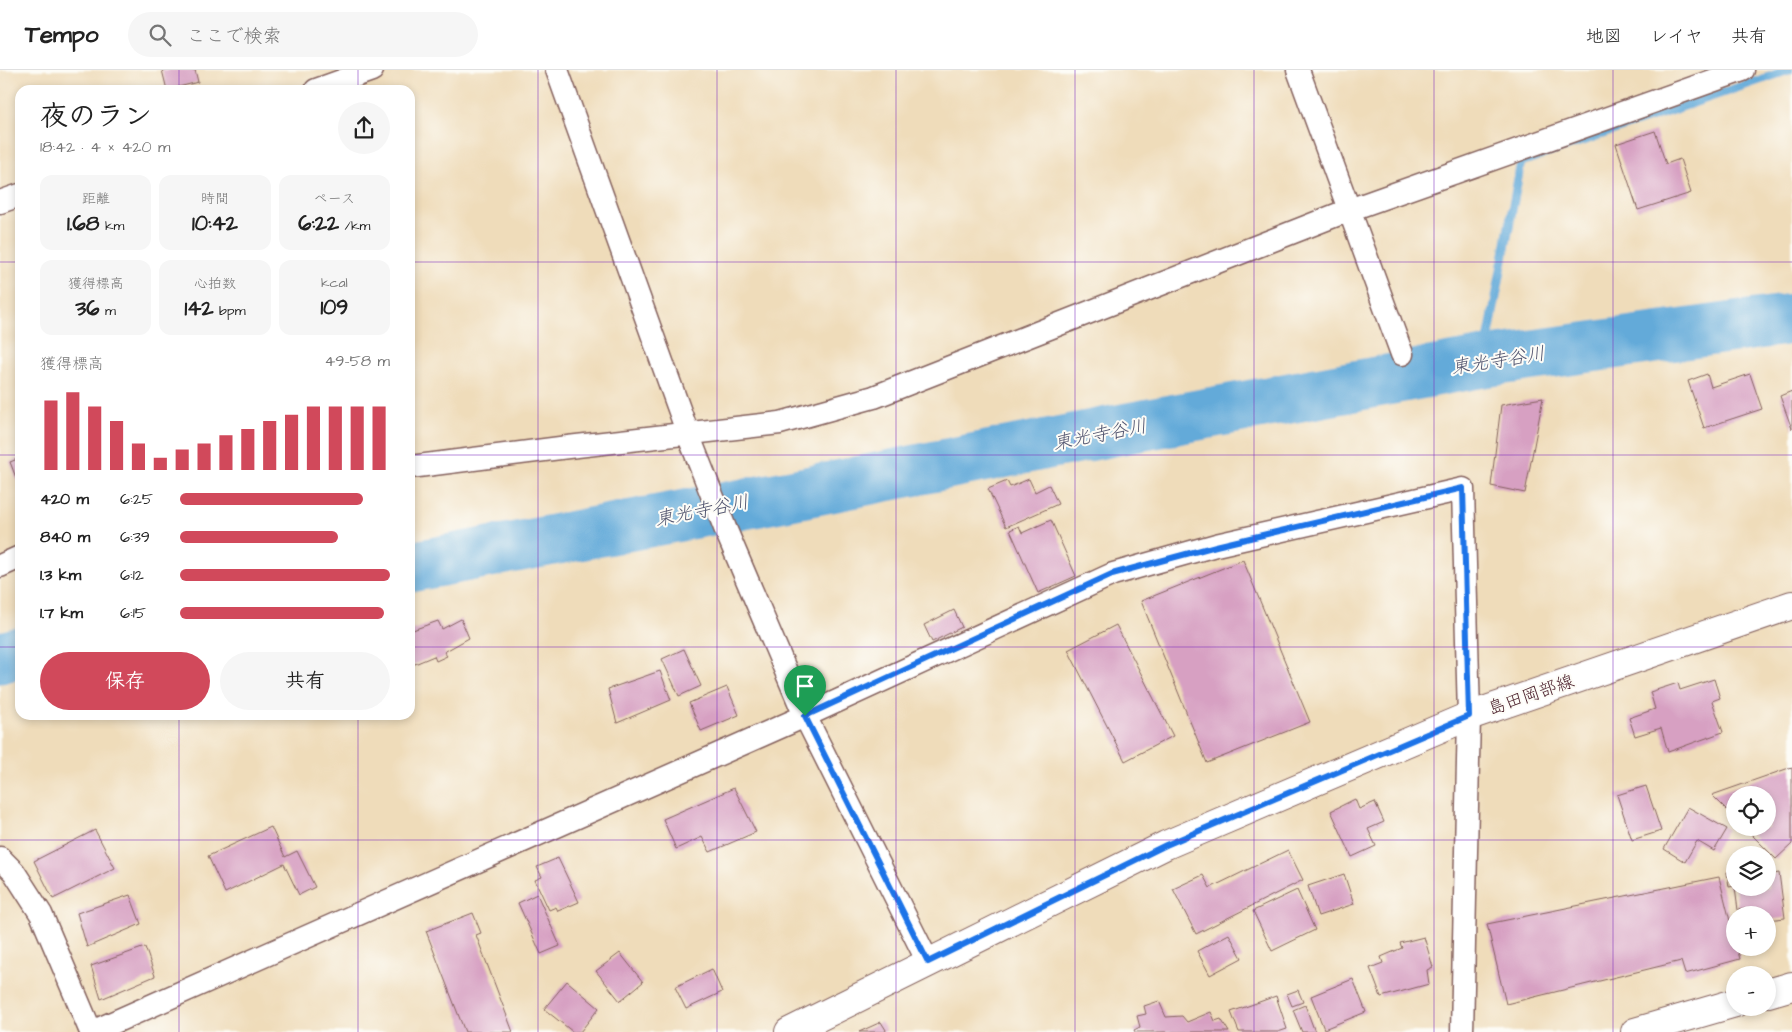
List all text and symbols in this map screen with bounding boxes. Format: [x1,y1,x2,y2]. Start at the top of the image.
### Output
search box [128,12,478,57]
text: Tempo [25,18,98,52]
icon: search [146,21,174,49]
text: ここで検索 [186,23,282,50]
text: 地図 [1586,24,1622,49]
text: レイヤ [1650,24,1703,49]
text: 共有 [1731,24,1767,49]
text: 夜のラン [40,97,152,136]
button: share [338,102,390,154]
text: 18:42 · 4 × 420 m [40,136,170,158]
text: 距離 [82,189,110,209]
text: 時間 [201,189,229,209]
text: ペース [314,189,355,209]
text: 1.68 [67,209,99,238]
text: 10:42 [192,209,238,238]
text: 6:22 [298,209,339,238]
text: km [99,216,124,236]
text: /km [339,216,370,236]
text: kcal [321,273,348,293]
text: 獲得標高 [68,274,124,294]
text: 心拍数 [194,274,236,294]
text: 109 [320,293,348,322]
text: 36 [75,294,99,323]
text: 142 [184,294,213,323]
text: m [99,301,116,321]
text: bpm [213,301,246,321]
water label: 東光寺谷川 [1449,340,1547,382]
text: 49–58 m [324,350,390,372]
text: 獲得標高 [40,353,104,375]
water label: 東光寺谷川 [1051,413,1149,457]
text: 420 m [40,488,89,510]
text: 6:25 [120,488,153,510]
water label: 東光寺谷川 [653,489,751,533]
text: 840 m [40,526,90,548]
text: 6:39 [120,526,150,548]
text: 1.3 km [40,564,81,586]
text: 6:12 [120,564,144,586]
text: 1.7 km [40,602,83,624]
text: 6:15 [120,602,146,624]
button: 保存 [40,652,210,710]
button: 共有 [220,652,390,710]
pin [784,665,826,716]
street label: 島田岡部線 [1484,669,1578,721]
icon: arrive [791,672,819,700]
map controls [1726,786,1776,1016]
button: locate [1726,786,1776,836]
button: layers [1726,846,1776,896]
button: + [1726,906,1776,956]
button: − [1726,966,1776,1016]

